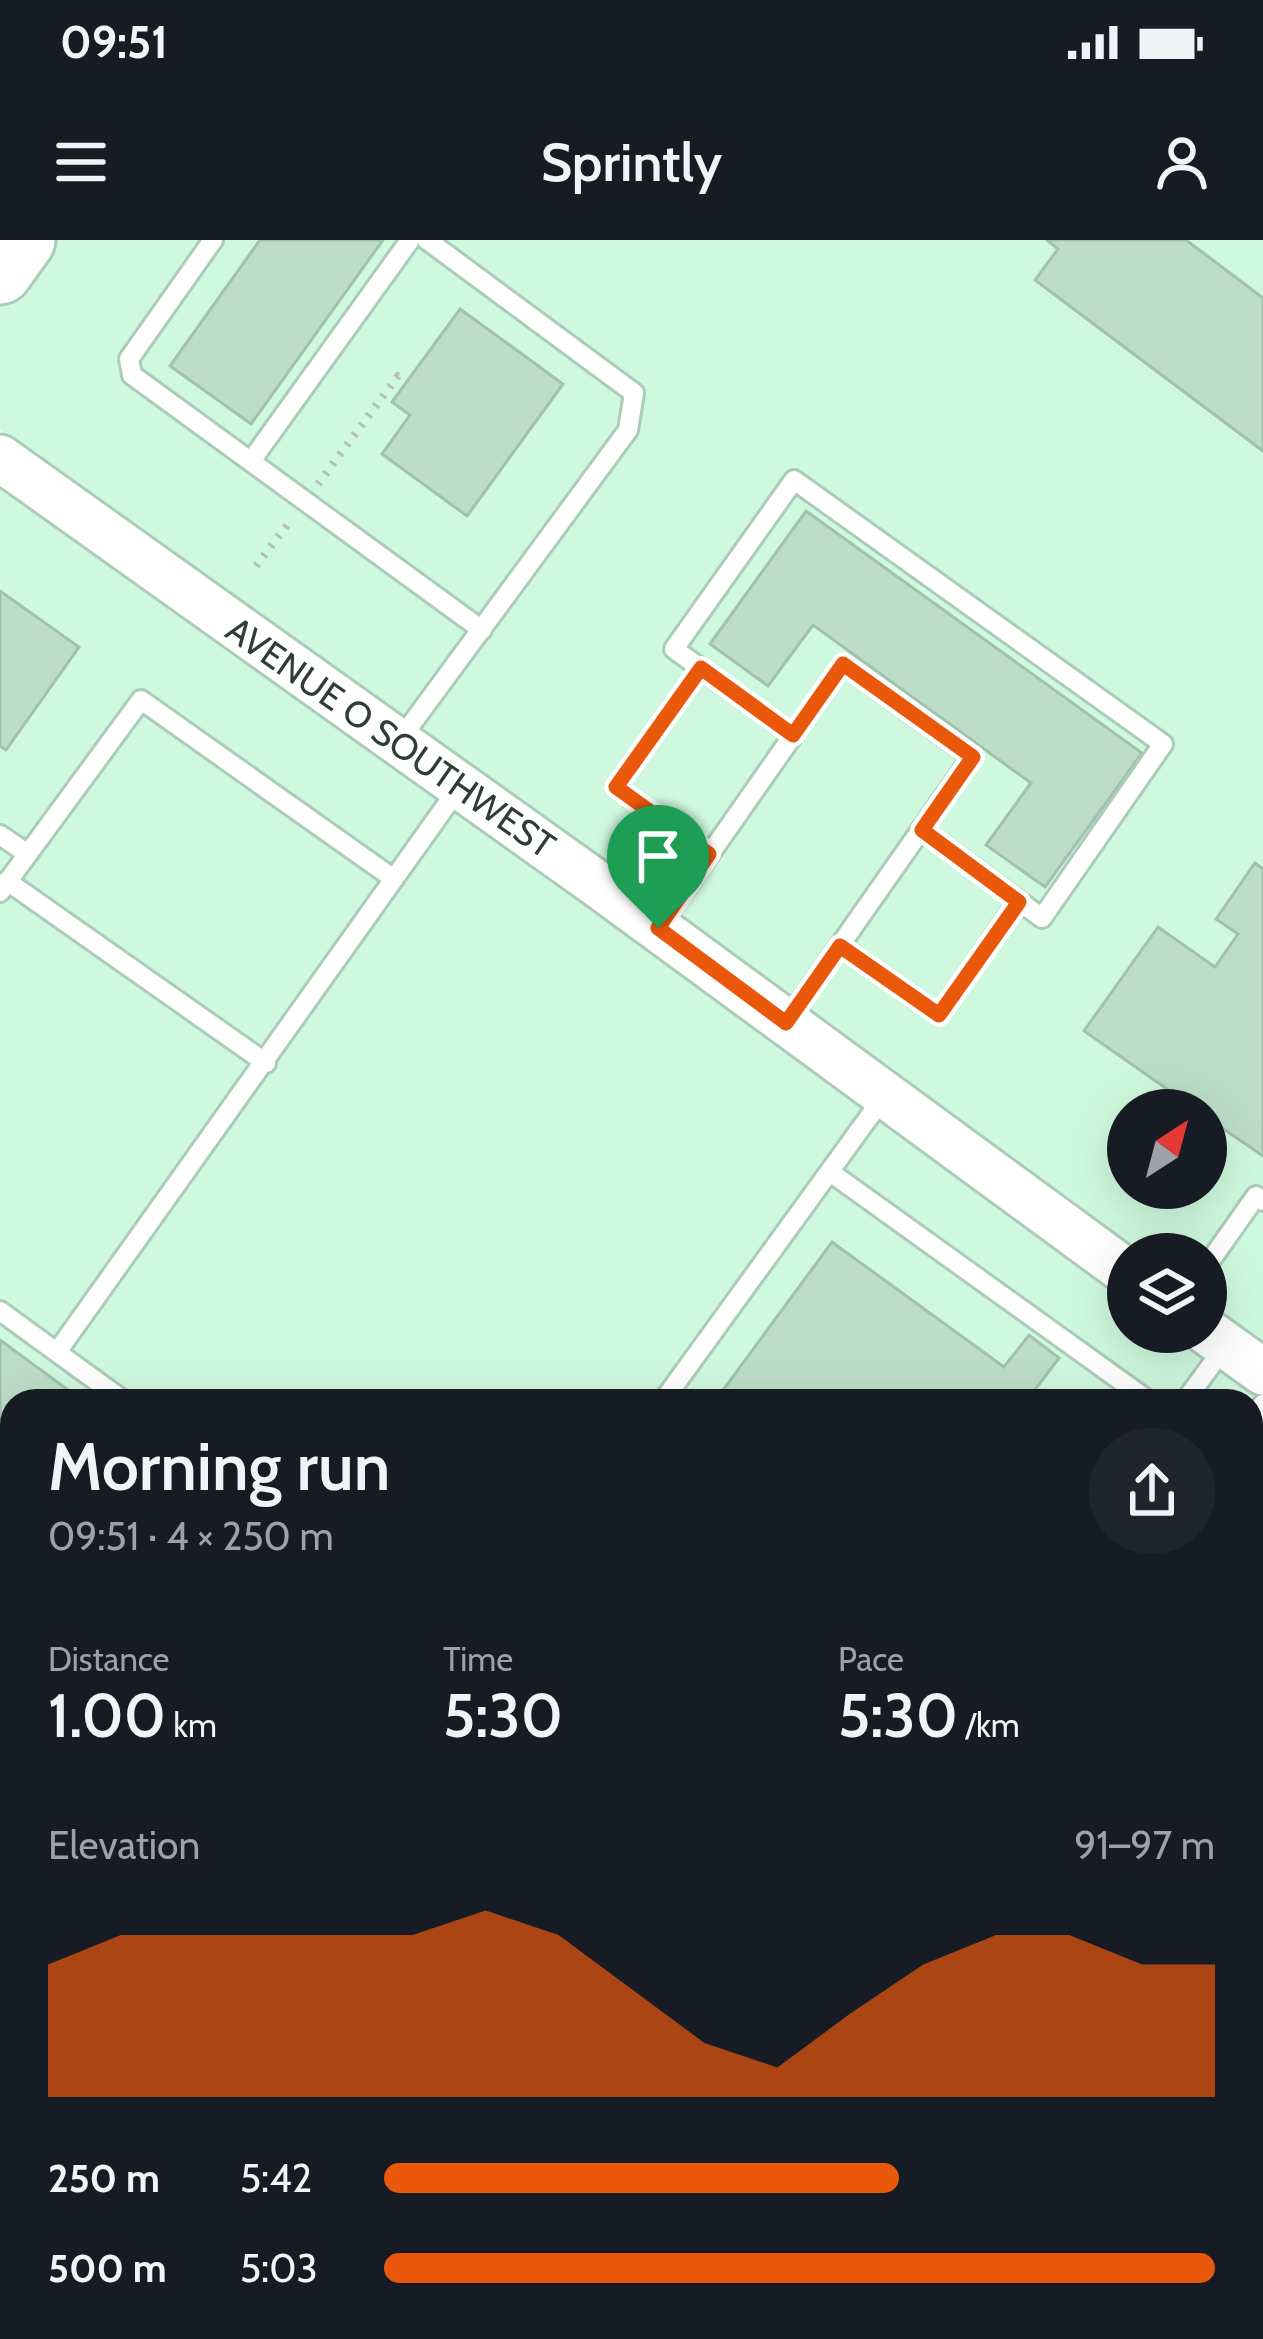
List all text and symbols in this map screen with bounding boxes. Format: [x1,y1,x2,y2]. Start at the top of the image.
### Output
text: 09:51 [60,15,168,69]
icon: menu [48,129,114,195]
text: Sprintly [541,129,722,195]
icon: person [1149,129,1215,195]
street label: AVENUE O SOUTHWEST [218,607,564,867]
pin [607,805,709,928]
icon: arrive [625,823,691,889]
north arrow [1107,1089,1227,1209]
map controls [1107,1089,1227,1353]
button: layers [1107,1233,1227,1353]
text: Morning run [48,1426,390,1507]
button: share [1089,1428,1215,1554]
text: 09:51 · 4 × 250 m [48,1512,334,1560]
text: Distance [48,1639,169,1679]
text: Time [443,1639,513,1679]
text: Pace [838,1639,904,1679]
text: 1.00 [48,1679,166,1752]
text: 5:30 [443,1679,563,1752]
text: 5:30 [838,1679,958,1752]
text: km [166,1705,217,1745]
text: /km [958,1705,1020,1745]
text: Elevation [48,1821,200,1869]
text: 91–97 m [1074,1821,1215,1869]
text: 250 m [48,2154,160,2202]
text: 5:42 [240,2154,312,2202]
text: 500 m [48,2244,167,2292]
text: 5:03 [240,2244,318,2292]

